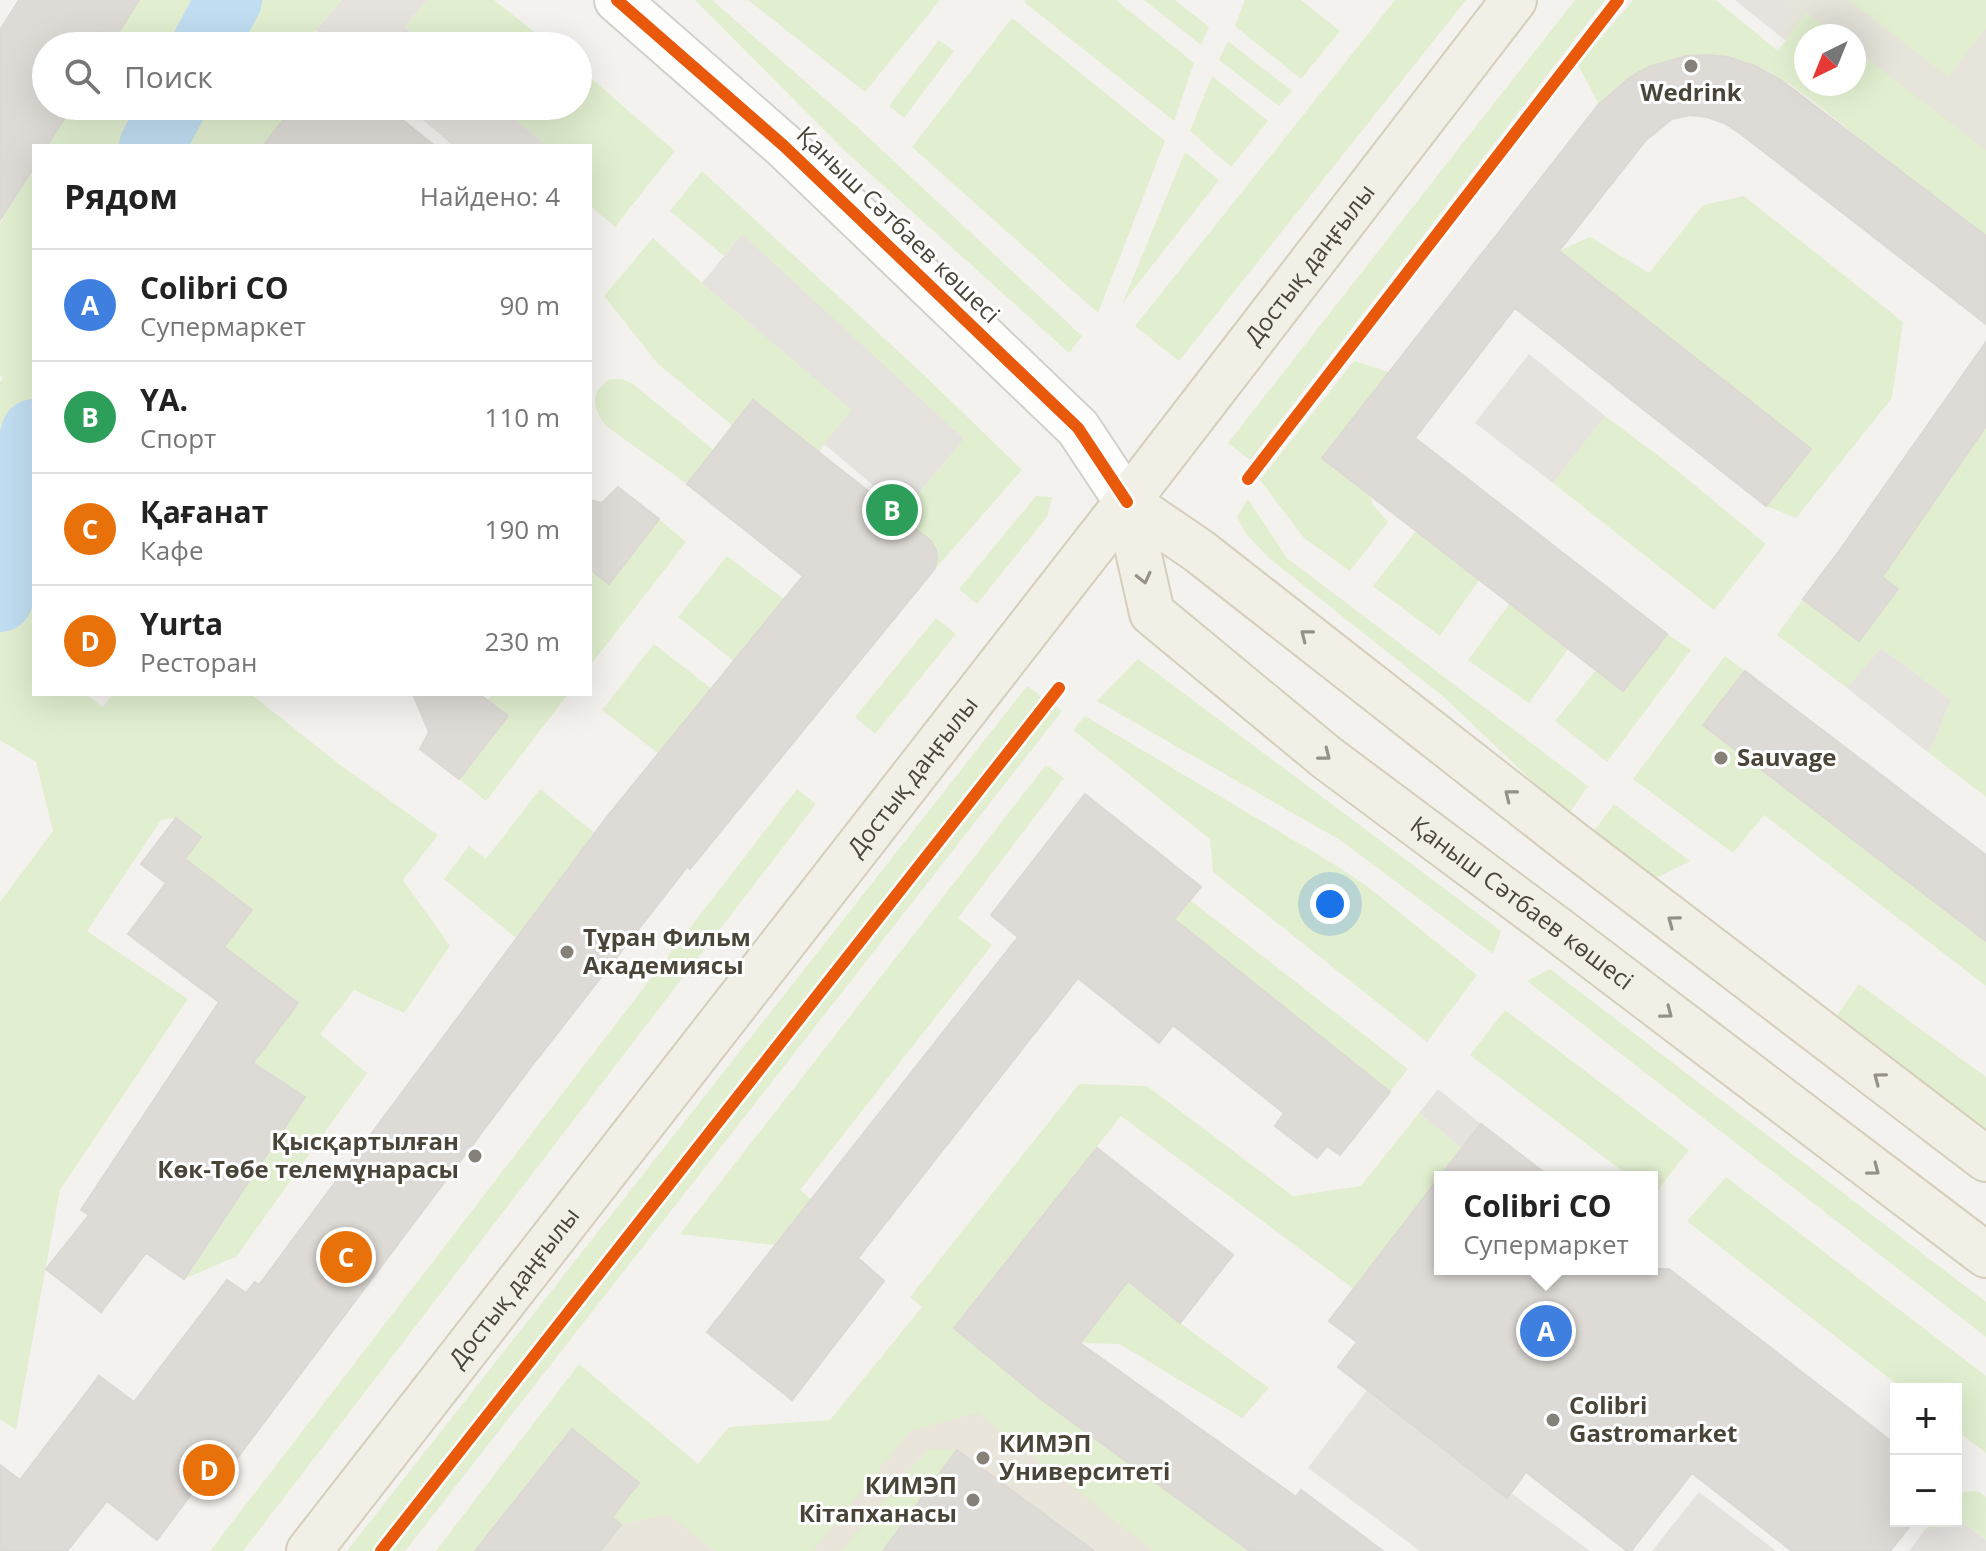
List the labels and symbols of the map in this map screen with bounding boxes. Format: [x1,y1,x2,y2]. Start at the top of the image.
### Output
north arrow [1794,24,1866,96]
marker: Wedrink [1682,57,1700,75]
place label: Wedrink [1640,75,1742,108]
street label: Қаныш Сәтбаев көшесі [790,118,1008,330]
street label: Достық даңғылы [1236,176,1381,351]
pin: B [866,480,918,540]
one-way arrow [1135,571,1152,584]
one-way arrow [1300,630,1315,644]
street label: Достық даңғылы [839,689,985,863]
place label: Sauvage [1737,740,1836,773]
one-way arrow [1316,746,1331,760]
marker: Sauvage [1712,749,1730,767]
one-way arrow [1504,791,1519,805]
street label: Қаныш Сәтбаев көшесі [1404,808,1641,997]
your location [1310,884,1350,924]
one-way arrow [1667,916,1682,930]
place label: Тұран Фильм Академиясы [583,920,751,981]
marker: Тұран Фильм Академиясы [558,943,576,961]
one-way arrow [1658,1003,1673,1017]
one-way arrow [1874,1074,1888,1088]
place label: Қысқартылған Көк-Төбе телемұнарасы [157,1124,459,1185]
marker: Қысқартылған Көк-Төбе телемұнарасы [466,1147,484,1165]
one-way arrow [1865,1160,1880,1174]
street label: Достық даңғылы [440,1200,586,1374]
pin: C [320,1227,372,1287]
pin: A [1520,1301,1572,1361]
place label: Colibri Gastromarket [1569,1388,1737,1449]
marker: Colibri Gastromarket [1544,1411,1562,1429]
place label: КИМЭП Университеті [999,1426,1170,1487]
pin: D [183,1440,235,1500]
marker: КИМЭП Университеті [974,1449,992,1467]
place label: КИМЭП Кітапханасы [799,1468,957,1529]
marker: КИМЭП Кітапханасы [964,1491,982,1509]

